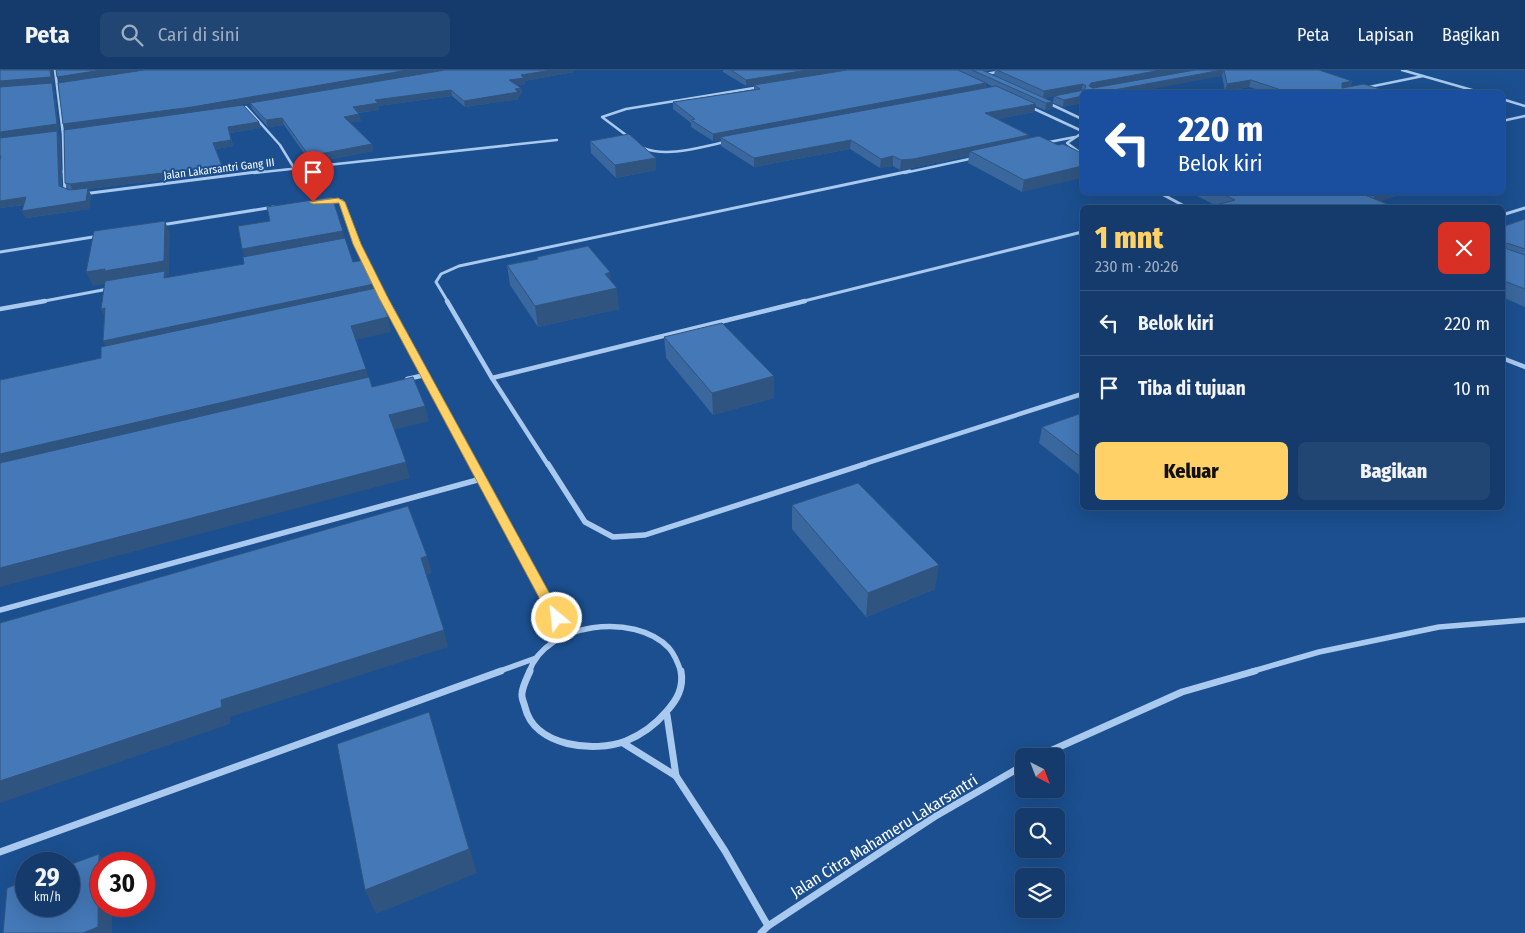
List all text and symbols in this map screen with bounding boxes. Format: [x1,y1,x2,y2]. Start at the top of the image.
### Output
search box [100,12,450,57]
text: Peta [25,21,70,49]
icon: search [118,21,146,49]
text: Cari di sini [158,23,239,46]
text: Peta [1297,24,1329,46]
text: Lapisan [1357,24,1414,46]
text: Bagikan [1442,24,1500,46]
text: 220 m [1178,108,1264,150]
icon: left [1095,110,1160,175]
text: Belok kiri [1178,150,1263,177]
pin [292,151,334,202]
street label: Jalan Lakarsantri Gang III [163,156,275,182]
icon: arrive [299,158,327,186]
text: 1 mnt [1095,220,1163,256]
button: close [1438,222,1490,274]
text: 230 m · 20:26 [1095,257,1178,276]
icon: left [1095,309,1123,337]
text: Belok kiri [1138,312,1214,335]
text: 220 m [1444,312,1490,335]
icon: arrive [1095,374,1123,402]
text: Tiba di tujuan [1138,377,1246,400]
text: 10 m [1454,377,1490,400]
button: Keluar [1095,442,1288,500]
button: Bagikan [1298,442,1490,500]
position arrow [530,591,582,643]
north arrow [1015,748,1065,798]
map controls [1015,748,1065,918]
street label: Jalan Citra Mahameru Lakarsantri [787,771,981,901]
button: search [1015,808,1065,858]
speed limit sign: 30 [90,852,155,917]
text: 29 [35,863,60,893]
button: layers [1015,868,1065,918]
text: km/h [34,890,61,904]

